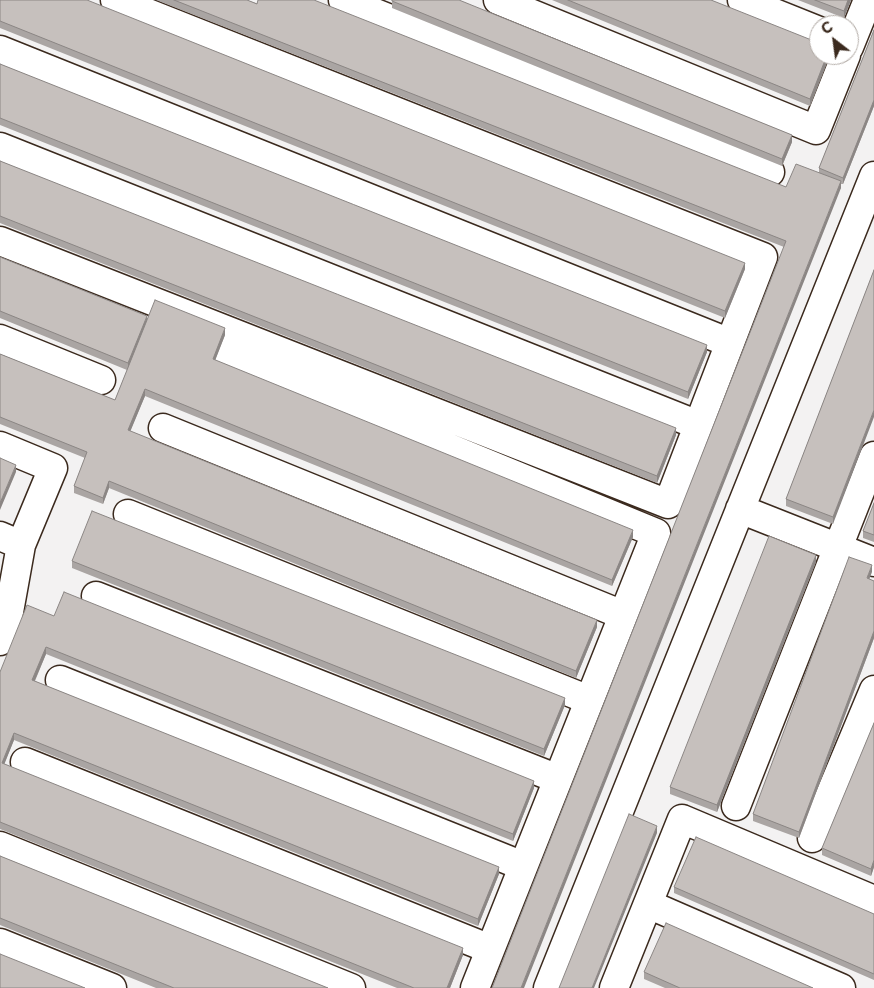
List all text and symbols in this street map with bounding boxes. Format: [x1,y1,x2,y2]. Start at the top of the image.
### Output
north arrow [809,15,859,65]
text: С [817,16,837,39]

